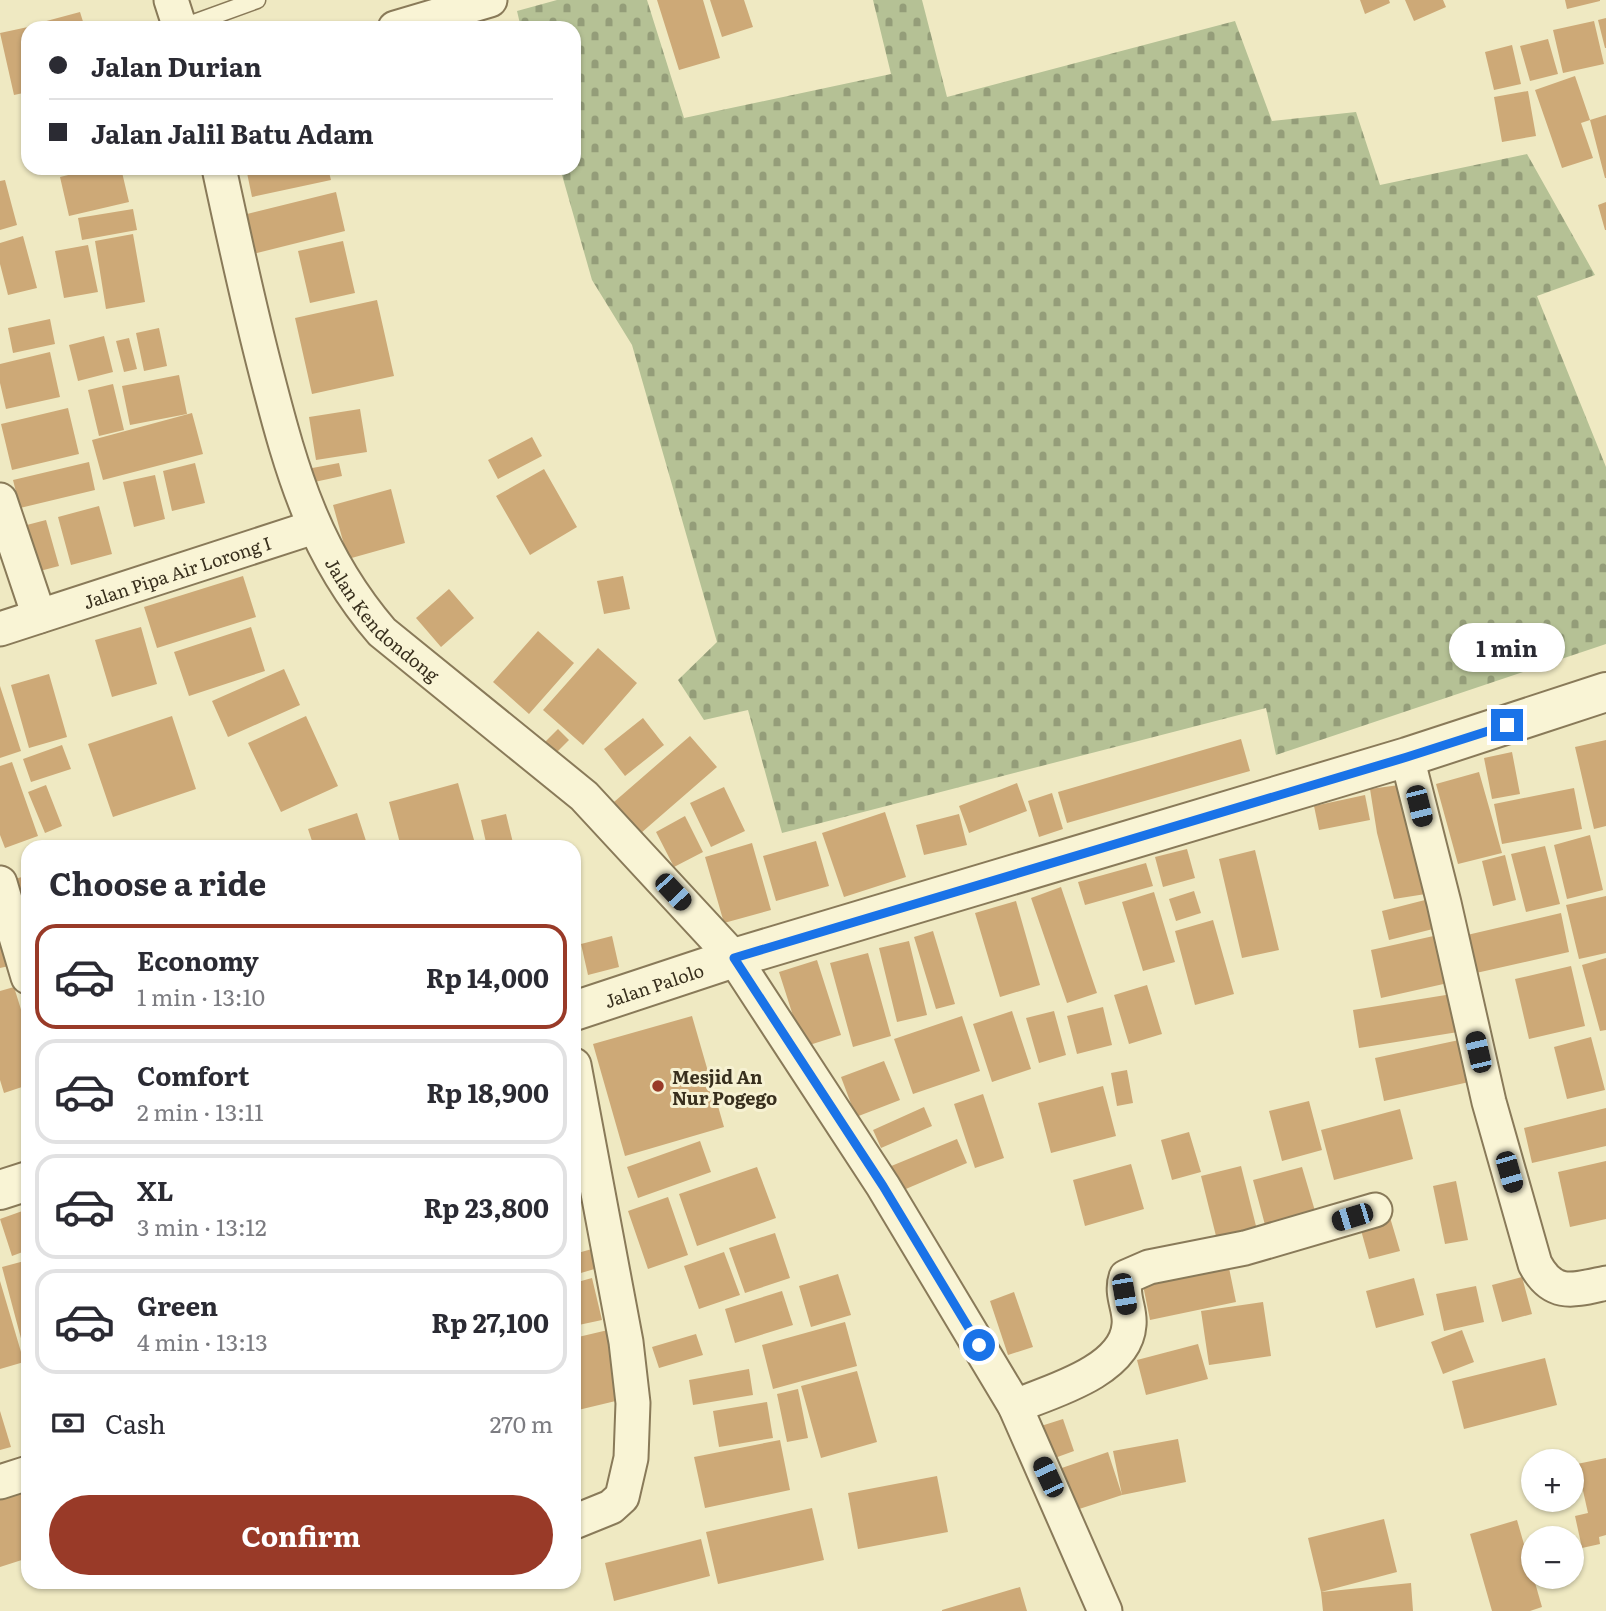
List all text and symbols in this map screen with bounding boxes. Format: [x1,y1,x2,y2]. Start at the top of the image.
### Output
text: Jalan Durian [91,46,262,85]
text: Jalan Jalil Batu Adam [91,113,374,152]
street label: Jalan Pipa Air Lorong I [79,528,274,615]
street label: Jalan Kendondong [319,552,447,688]
callout: 1 min [1449,624,1565,672]
text: 1 min [1476,630,1538,664]
route end [1491,709,1523,741]
car [1404,783,1435,829]
text: Choose a ride [49,858,266,906]
car [651,869,696,915]
text: Economy [137,940,259,979]
icon: car [53,945,116,1008]
street label: Jalan Palolo [601,956,707,1014]
text: Rp 14,000 [426,957,549,996]
text: 1 min · 13:10 [137,979,265,1013]
car [1464,1029,1493,1075]
text: Comfort [137,1055,249,1094]
icon: car [53,1060,116,1123]
place label: Mesjid An Nur Pogego [672,1063,777,1111]
text: Rp 18,900 [426,1072,549,1111]
marker: Mesjid An Nur Pogego [650,1078,666,1094]
text: 2 min · 13:11 [137,1094,264,1128]
car [1494,1149,1525,1195]
text: XL [137,1170,174,1209]
icon: car [53,1175,116,1238]
text: Rp 23,800 [423,1187,549,1226]
car [1329,1201,1376,1233]
text: 3 min · 13:12 [137,1209,267,1243]
car [1111,1271,1138,1317]
text: Green [137,1285,218,1324]
icon: car [53,1290,116,1353]
text: Rp 27,100 [431,1302,549,1341]
text: 4 min · 13:13 [137,1324,268,1358]
route start [963,1329,995,1361]
text: Cash [105,1403,166,1442]
icon: cash [49,1404,87,1442]
text: 270 m [490,1406,553,1440]
map controls [1521,1449,1584,1589]
button: + [1521,1449,1584,1512]
car [1030,1454,1067,1500]
button: Confirm [49,1495,553,1575]
button: − [1521,1526,1584,1589]

